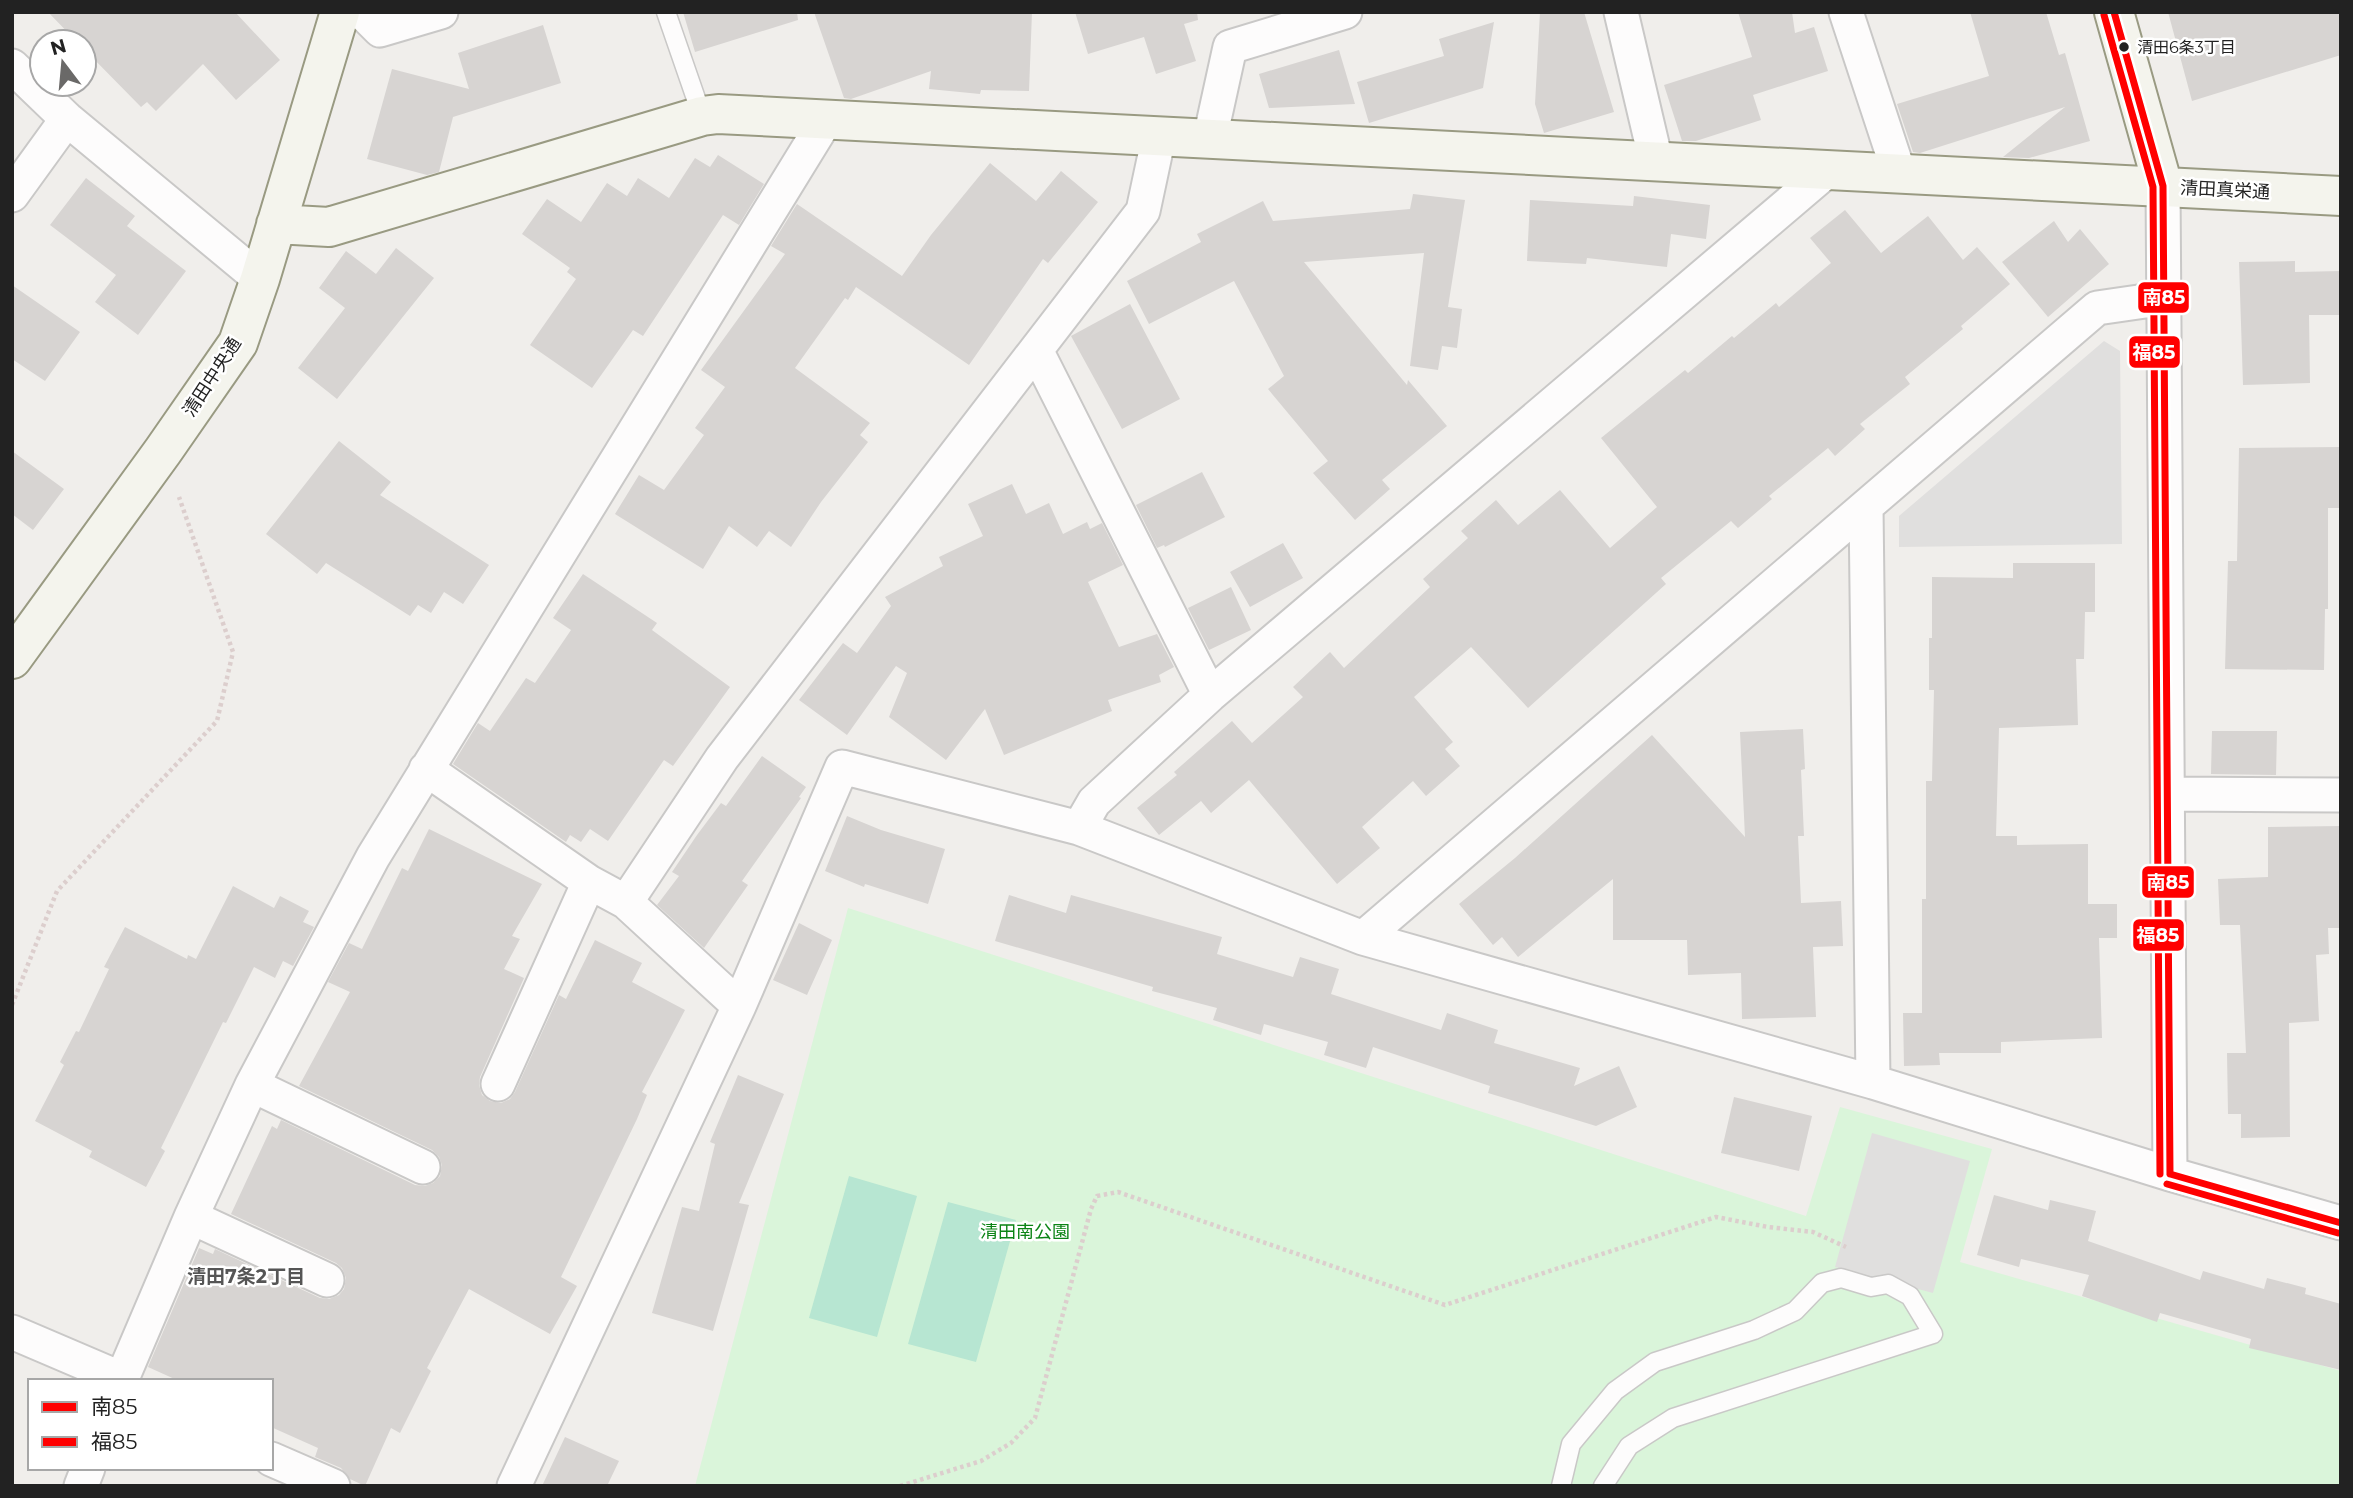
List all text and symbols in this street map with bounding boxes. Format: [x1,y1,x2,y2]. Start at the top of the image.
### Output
north arrow [28,28,98,98]
text: N [48,34,69,60]
place label: 清田6条3丁目 [2137,38,2236,57]
marker: 清田6条3丁目 [2117,40,2131,54]
street label: 清田真栄通 [2179,177,2271,203]
line badge: 南85 [2137,281,2190,314]
text: 南85 [2143,286,2185,309]
street label: 清田中央通 [178,333,246,421]
line badge: 福85 [2128,335,2181,369]
text: 福85 [2133,341,2175,364]
line badge: 南85 [2141,865,2195,899]
text: 南85 [2147,871,2189,894]
line badge: 福85 [2132,918,2185,952]
text: 福85 [2137,924,2179,947]
park label: 清田南公園 [980,1221,1070,1243]
district label: 清田7条2丁目 [187,1265,305,1288]
legend [28,1379,273,1470]
text: 南85 [91,1394,137,1419]
text: 福85 [91,1429,137,1454]

